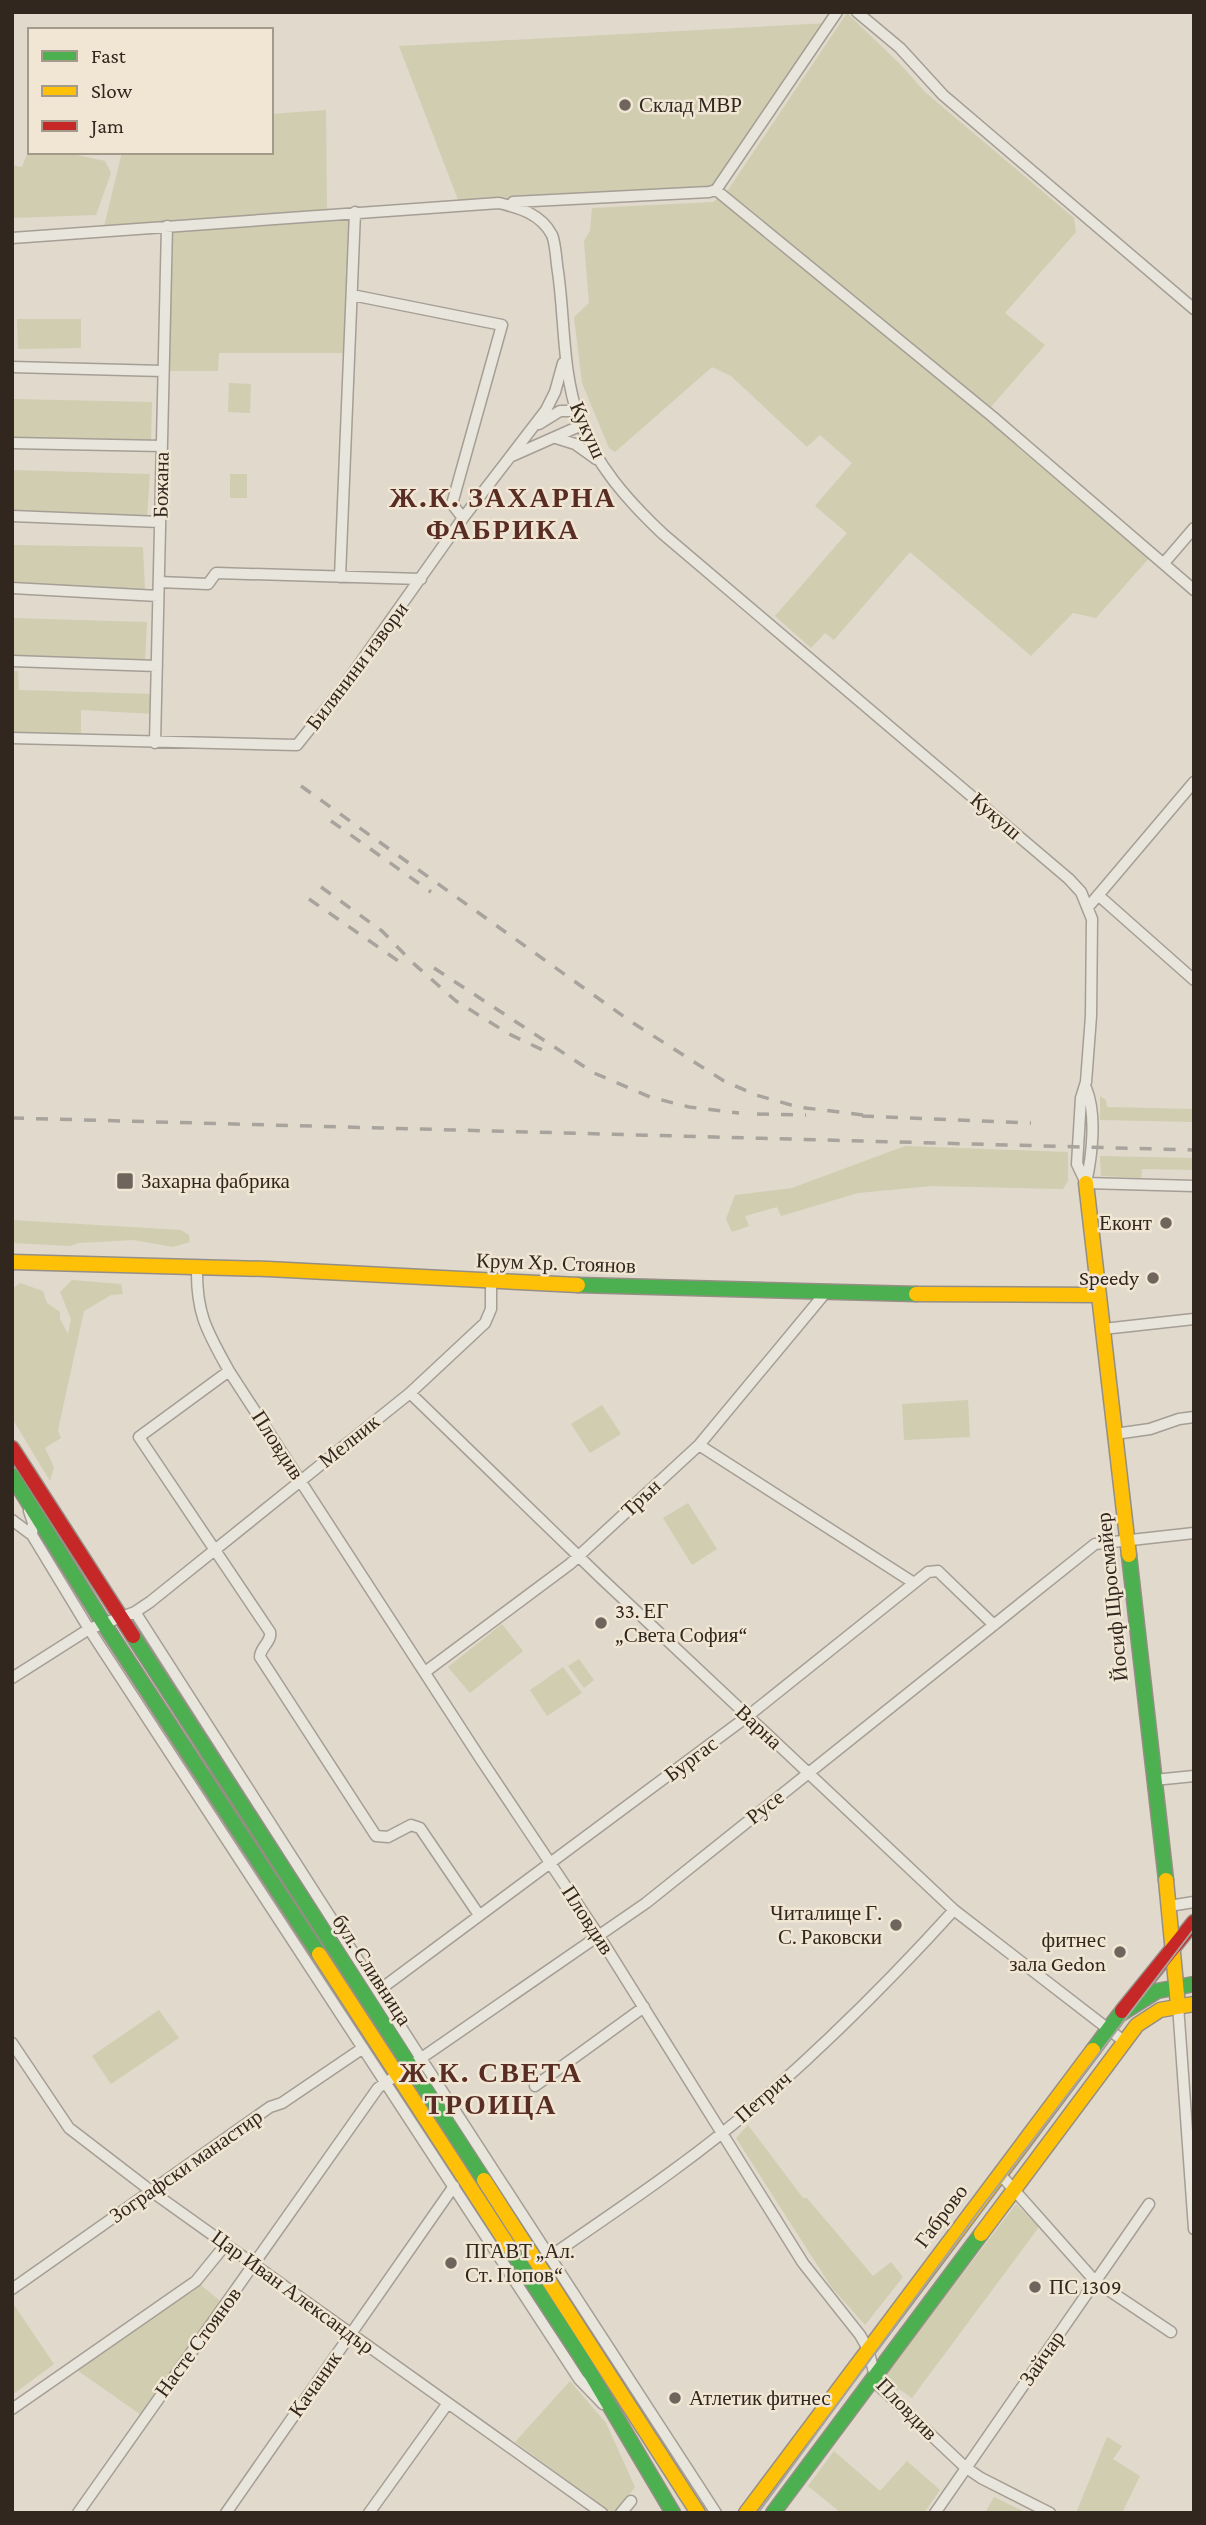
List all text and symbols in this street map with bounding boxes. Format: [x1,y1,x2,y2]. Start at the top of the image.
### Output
legend [28,28,273,154]
text: Fast [91,44,127,68]
text: Slow [91,79,133,103]
place label: Склад МВР [639,93,742,117]
marker: Склад МВР [617,97,633,113]
text: Jam [89,114,124,138]
street label: Кукуш [565,398,611,462]
street label: Божана [148,451,174,518]
district label: Ж.К. ЗАХАРНА ФАБРИКА [389,482,617,545]
street label: Билянини извори [301,597,413,735]
street label: Кукуш [966,787,1026,845]
place label: Захарна фабрика [141,1169,291,1193]
marker: Захарна фабрика [115,1171,135,1191]
place label: Еконт [1099,1211,1152,1235]
marker: Еконт [1158,1215,1174,1231]
street label: Крум Хр. Стоянов [476,1248,637,1278]
place label: Speedy [1079,1266,1139,1290]
marker: Speedy [1145,1270,1161,1286]
street label: Пловдив [247,1406,309,1484]
street label: Мелник [314,1409,385,1473]
street label: Трън [616,1474,666,1522]
street label: Йосиф Щросмайер [1091,1511,1133,1683]
place label: 33. ЕГ „Света София“ [615,1599,747,1647]
marker: 33. ЕГ „Света София“ [593,1615,609,1631]
street label: Варна [731,1700,788,1755]
street label: Бургас [660,1731,722,1787]
street label: Русе [741,1785,789,1829]
street label: Пловдив [557,1881,619,1959]
place label: Читалище Г. С. Раковски [770,1901,882,1949]
street label: бул. Сливница [327,1910,417,2031]
marker: Читалище Г. С. Раковски [888,1917,904,1933]
place label: фитнес зала Gedon [1009,1928,1106,1976]
marker: фитнес зала Gedon [1112,1944,1128,1960]
district label: Ж.К. СВЕТА ТРОИЦА [399,2057,583,2120]
street label: Петрич [730,2066,796,2128]
street label: Зографски манастир [105,2104,267,2228]
street label: Габрово [909,2180,973,2252]
street label: Цар Иван Александър [207,2225,379,2359]
place label: ПГАВТ „Ал. Ст. Попов“ [465,2239,575,2287]
marker: ПГАВТ „Ал. Ст. Попов“ [443,2255,459,2271]
place label: ПС 1309 [1049,2275,1122,2299]
marker: ПС 1309 [1027,2279,1043,2295]
street label: Насте Стоянов [150,2282,246,2402]
street label: Зайчар [1015,2326,1069,2390]
street label: Качаник [284,2346,347,2422]
street label: Пловдив [871,2373,943,2445]
place label: Атлетик фитнес [689,2386,831,2410]
marker: Атлетик фитнес [667,2390,683,2406]

